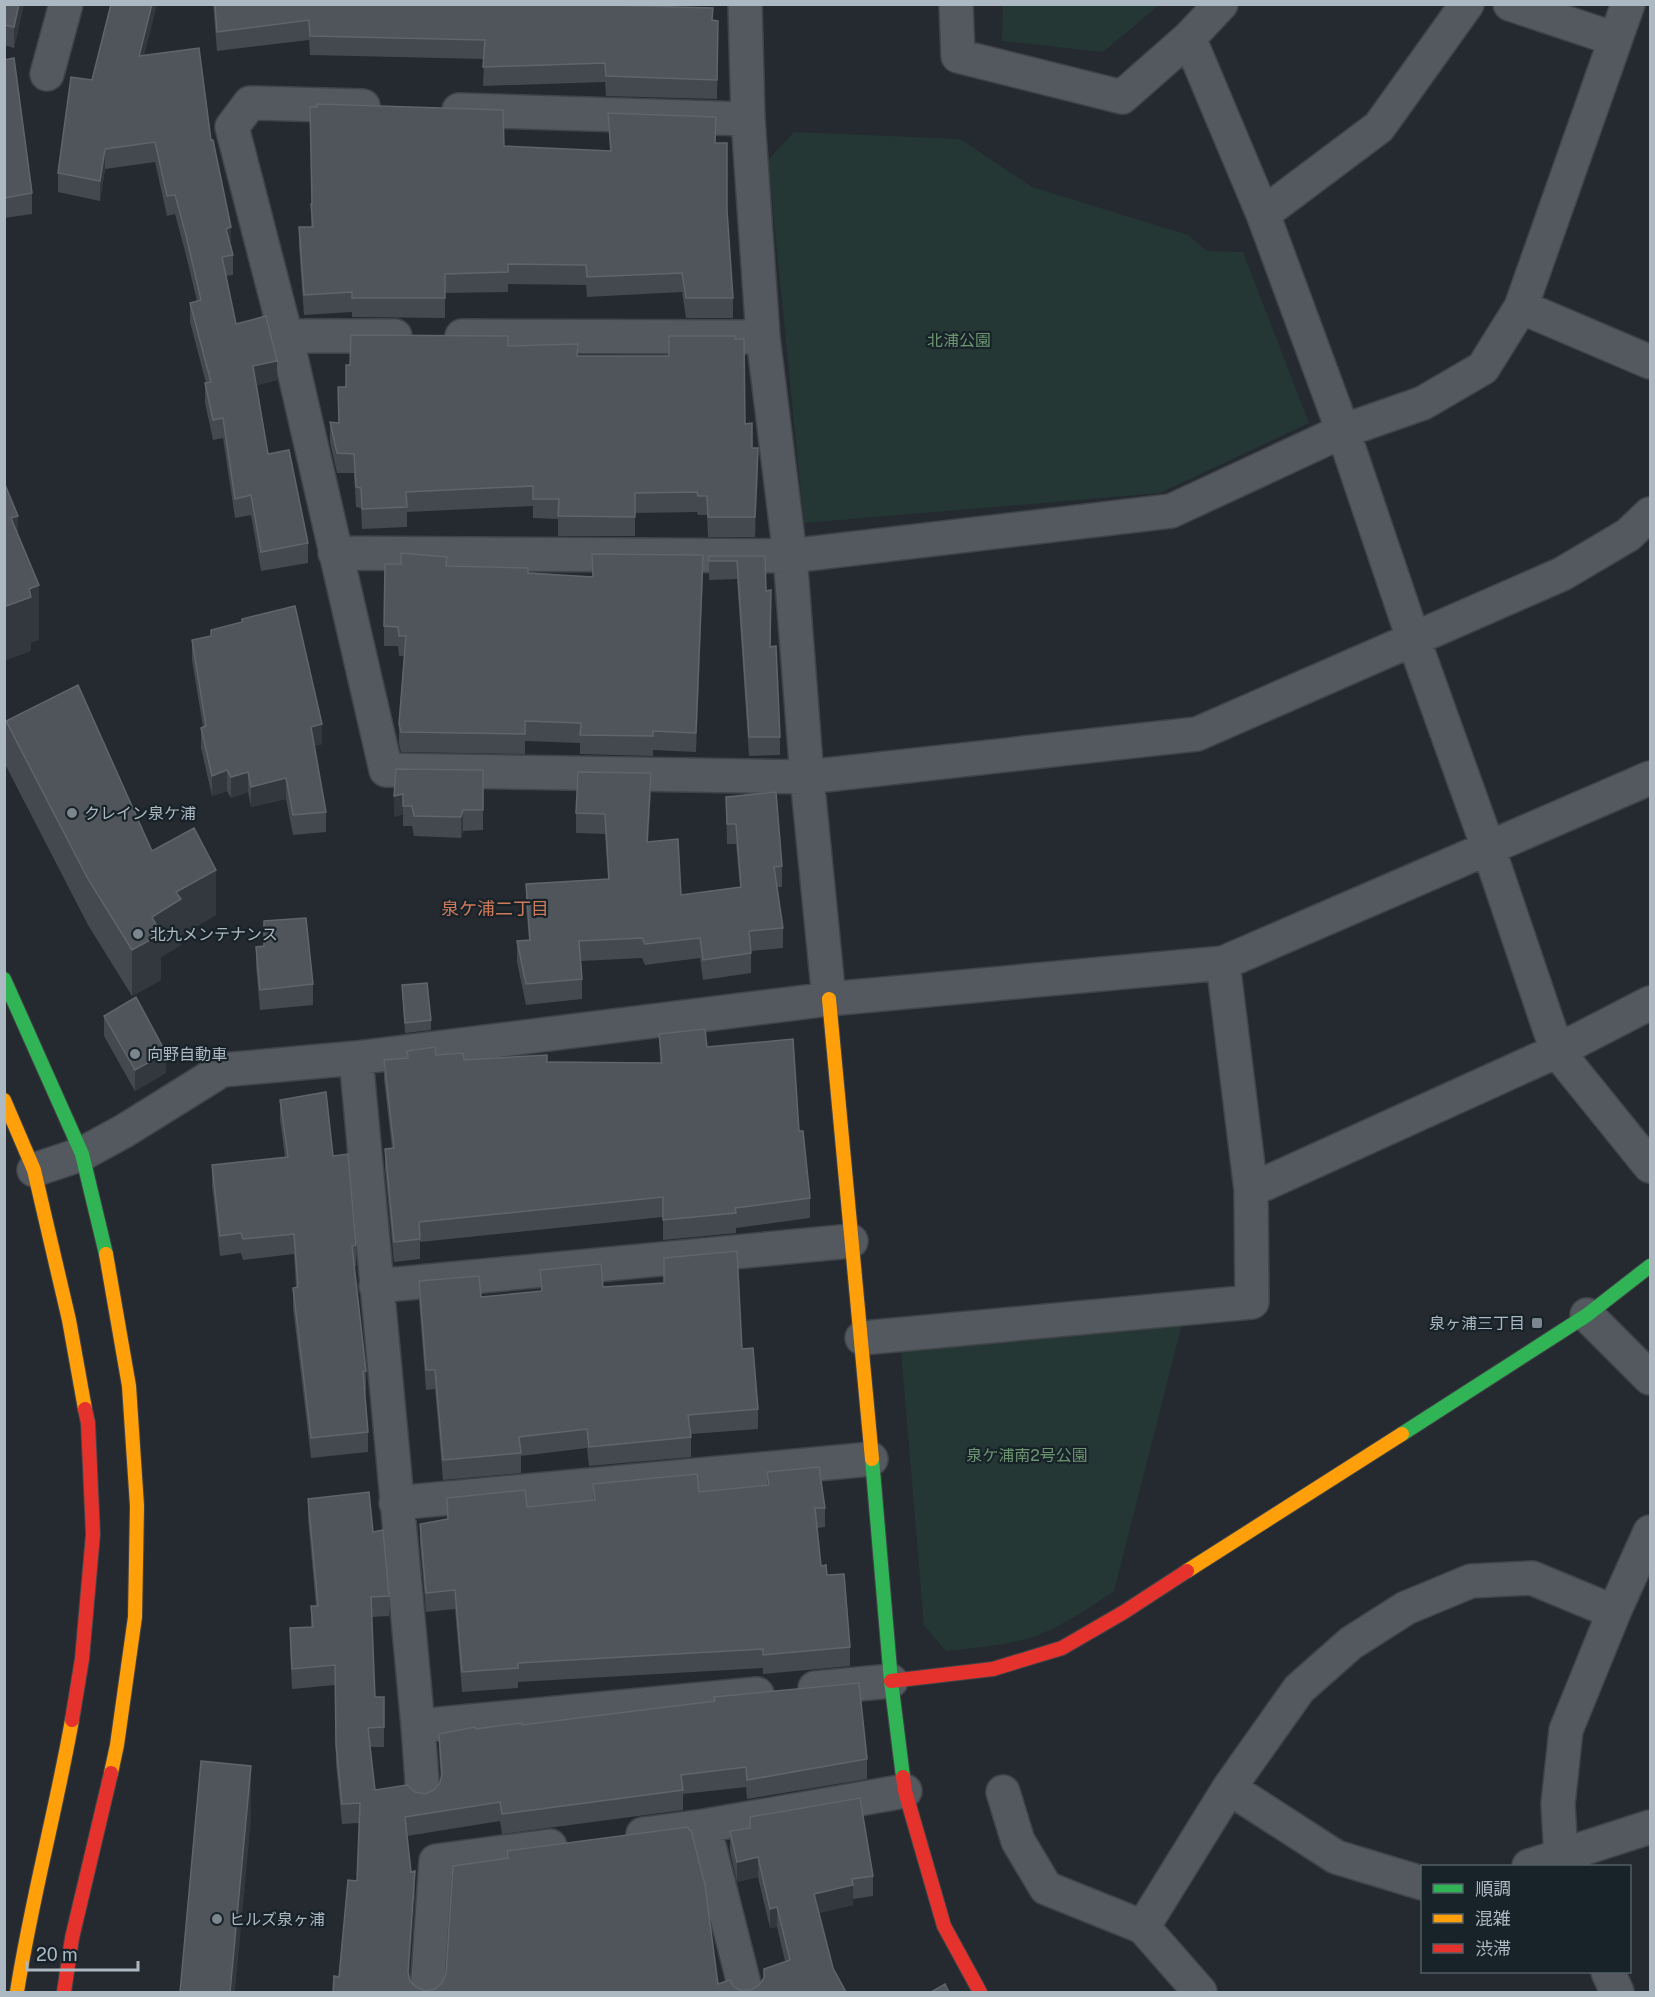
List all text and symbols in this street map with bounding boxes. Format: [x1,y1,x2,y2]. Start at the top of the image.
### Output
park label: 北浦公園 [927,331,991,350]
place label: クレイン泉ケ浦 [84,804,196,823]
marker: クレイン泉ケ浦 [65,806,79,820]
district label: 泉ケ浦二丁目 [441,898,549,919]
place label: 北九メンテナンス [150,925,278,944]
marker: 北九メンテナンス [131,927,145,941]
place label: 向野自動車 [147,1045,227,1064]
marker: 向野自動車 [128,1047,142,1061]
place label: 泉ヶ浦三丁目 [1429,1314,1525,1333]
marker: 泉ヶ浦三丁目 [1530,1316,1544,1330]
park label: 泉ケ浦南2号公園 [966,1446,1088,1465]
legend [1421,1865,1631,1973]
text: 順調 [1475,1878,1511,1899]
text: 混雑 [1475,1908,1511,1929]
place label: ヒルズ泉ヶ浦 [229,1910,325,1929]
marker: ヒルズ泉ヶ浦 [210,1912,224,1926]
scale bar [27,1934,138,1972]
text: 渋滞 [1475,1938,1511,1959]
text: 20 m [36,1944,78,1965]

